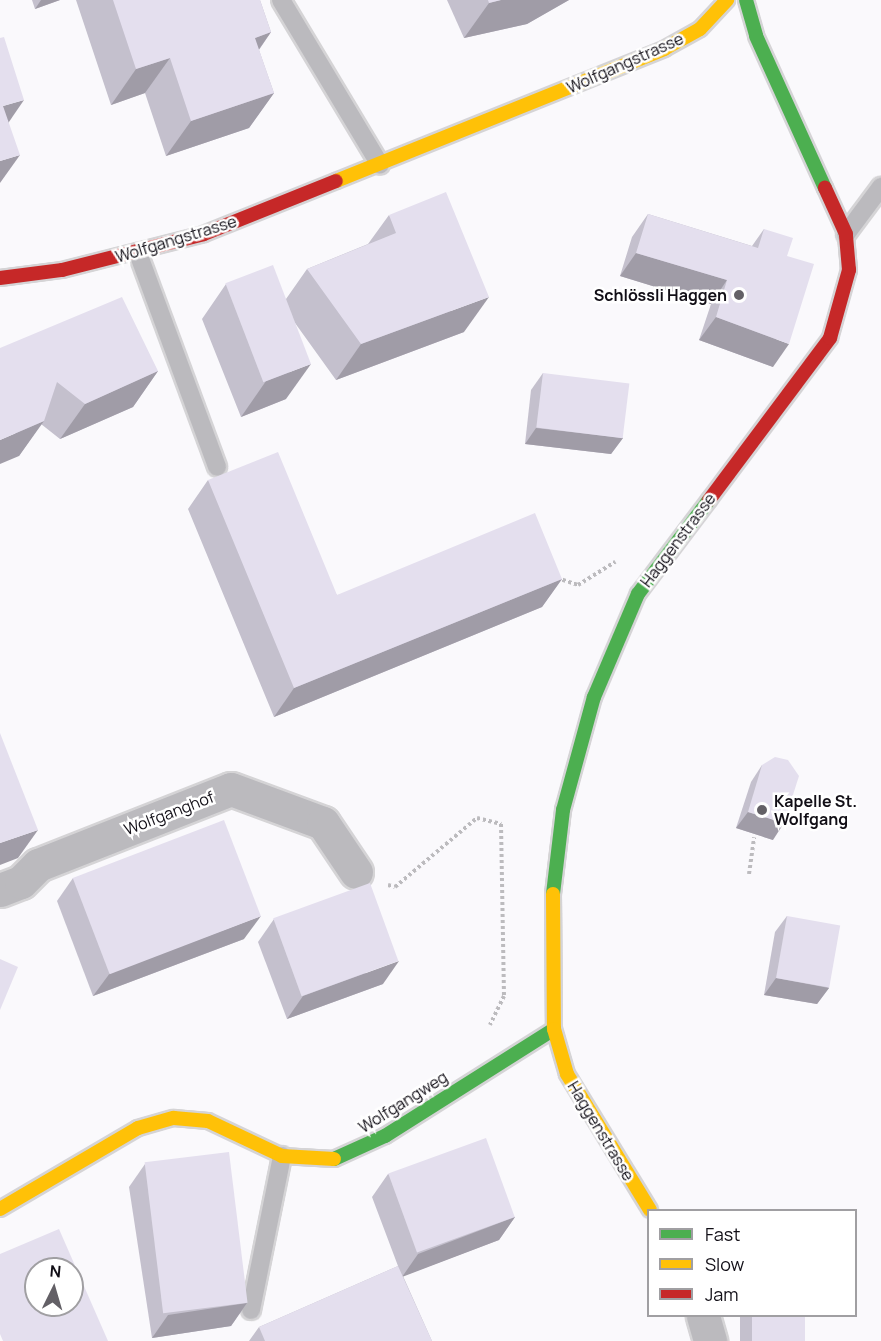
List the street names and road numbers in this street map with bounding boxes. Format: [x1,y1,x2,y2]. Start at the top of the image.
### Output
street label: Wolfgangstrasse [564,29,686,97]
street label: Wolfgangstrasse [113,211,239,267]
street label: Haggenstrasse [636,489,720,591]
street label: Wolfganghof [121,787,217,839]
street label: Wolfgangweg [355,1067,451,1137]
street label: Haggenstrasse [564,1078,638,1184]

